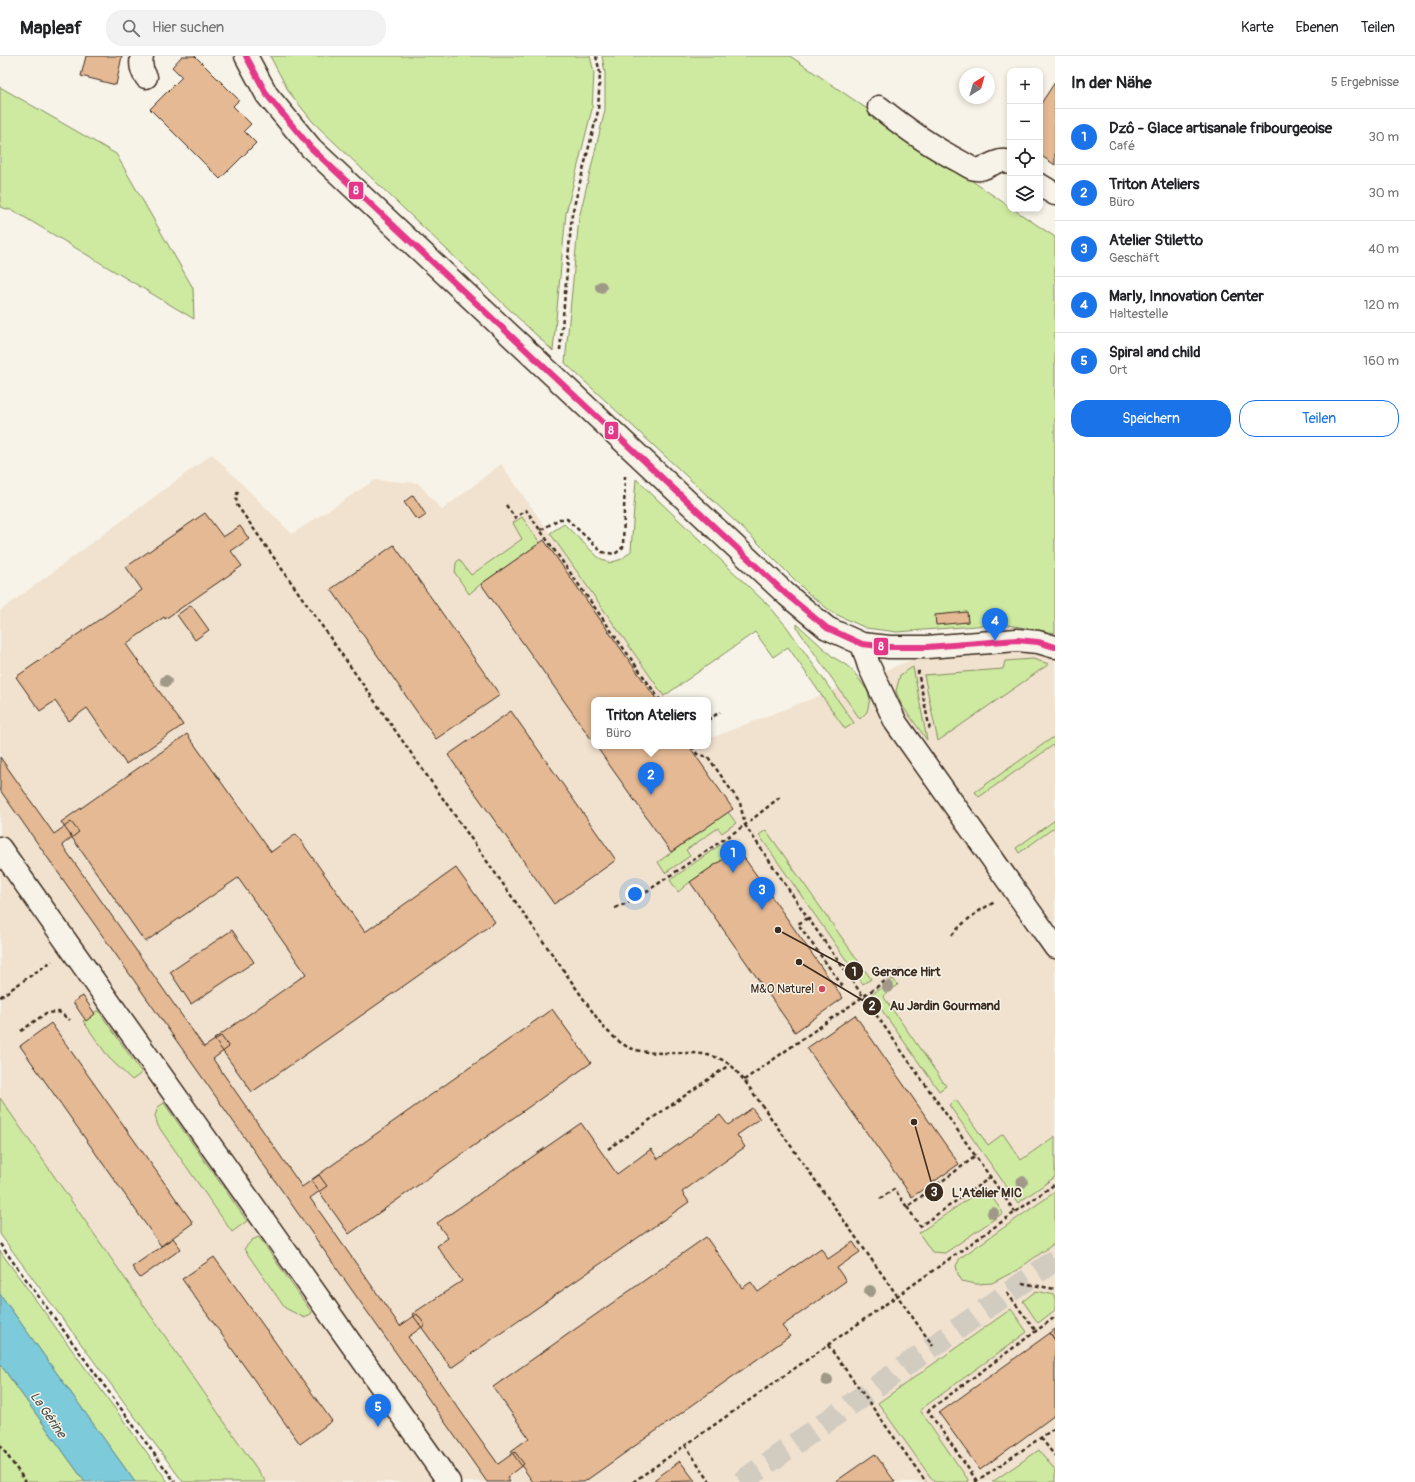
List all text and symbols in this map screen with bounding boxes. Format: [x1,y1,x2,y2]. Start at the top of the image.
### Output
search box [106,10,386,46]
text: Mapleaf [20,16,82,40]
icon: search [120,17,142,39]
text: Hier suchen [152,18,224,37]
text: Karte [1241,19,1274,36]
text: Ebenen [1296,19,1339,36]
text: Teilen [1361,19,1395,36]
north arrow [959,68,995,104]
map controls [1007,68,1043,212]
button: + [1007,68,1043,104]
text: In der Nähe [1071,72,1152,93]
text: 5 Ergebnisse [1331,74,1399,90]
button: − [1007,104,1043,140]
text: Dzô - Glace artisanale fribourgeoise [1109,119,1332,138]
text: 1 [1081,129,1087,145]
text: 30 m [1369,129,1399,145]
text: Café [1109,138,1135,154]
button: locate [1007,140,1043,176]
text: Triton Ateliers [1109,175,1199,194]
button: layers [1007,176,1043,212]
line badge: 8 [348,181,364,200]
text: 8 [353,184,359,197]
text: 2 [1080,185,1088,201]
text: 30 m [1369,185,1399,201]
text: Büro [1109,194,1134,210]
text: Atelier Stiletto [1109,231,1203,250]
text: 3 [1080,241,1088,257]
text: 40 m [1368,241,1399,257]
text: Geschäft [1109,250,1159,266]
text: Marly, Innovation Center [1109,287,1264,306]
text: 4 [1080,297,1088,313]
text: 120 m [1363,297,1399,313]
text: Haltestelle [1109,306,1168,322]
text: Spiral and child [1109,343,1201,362]
text: 5 [1080,353,1088,369]
text: 160 m [1363,353,1399,369]
text: Ort [1109,362,1127,378]
button: Speichern [1071,400,1231,437]
button: Teilen [1239,400,1399,437]
line badge: 8 [604,421,619,440]
text: 8 [608,424,614,437]
pin: 4 [982,608,1008,641]
line badge: 8 [873,637,889,656]
text: 8 [878,640,884,653]
popup [591,697,711,749]
text: Triton Ateliers [606,706,696,725]
text: Büro [606,725,631,741]
pin: 2 [638,762,664,795]
pin: 1 [720,840,746,873]
pin: 3 [749,877,775,910]
your location [625,884,645,904]
callout: Gerance Hirt [844,959,948,984]
text: Gerance Hirt [872,964,941,980]
text: 1 [852,965,856,980]
place label: M&O Naturel [751,982,814,997]
marker: M&O Naturel [817,984,827,994]
callout: Au Jardin Gourmand [862,993,1008,1018]
text: Au Jardin Gourmand [890,998,1000,1014]
text: 2 [869,999,876,1014]
callout: L'Atelier MIC [924,1180,1030,1205]
text: 3 [931,1185,938,1200]
text: L'Atelier MIC [952,1185,1022,1201]
water label: La Gérine [26,1389,70,1442]
pin: 5 [365,1394,391,1427]

